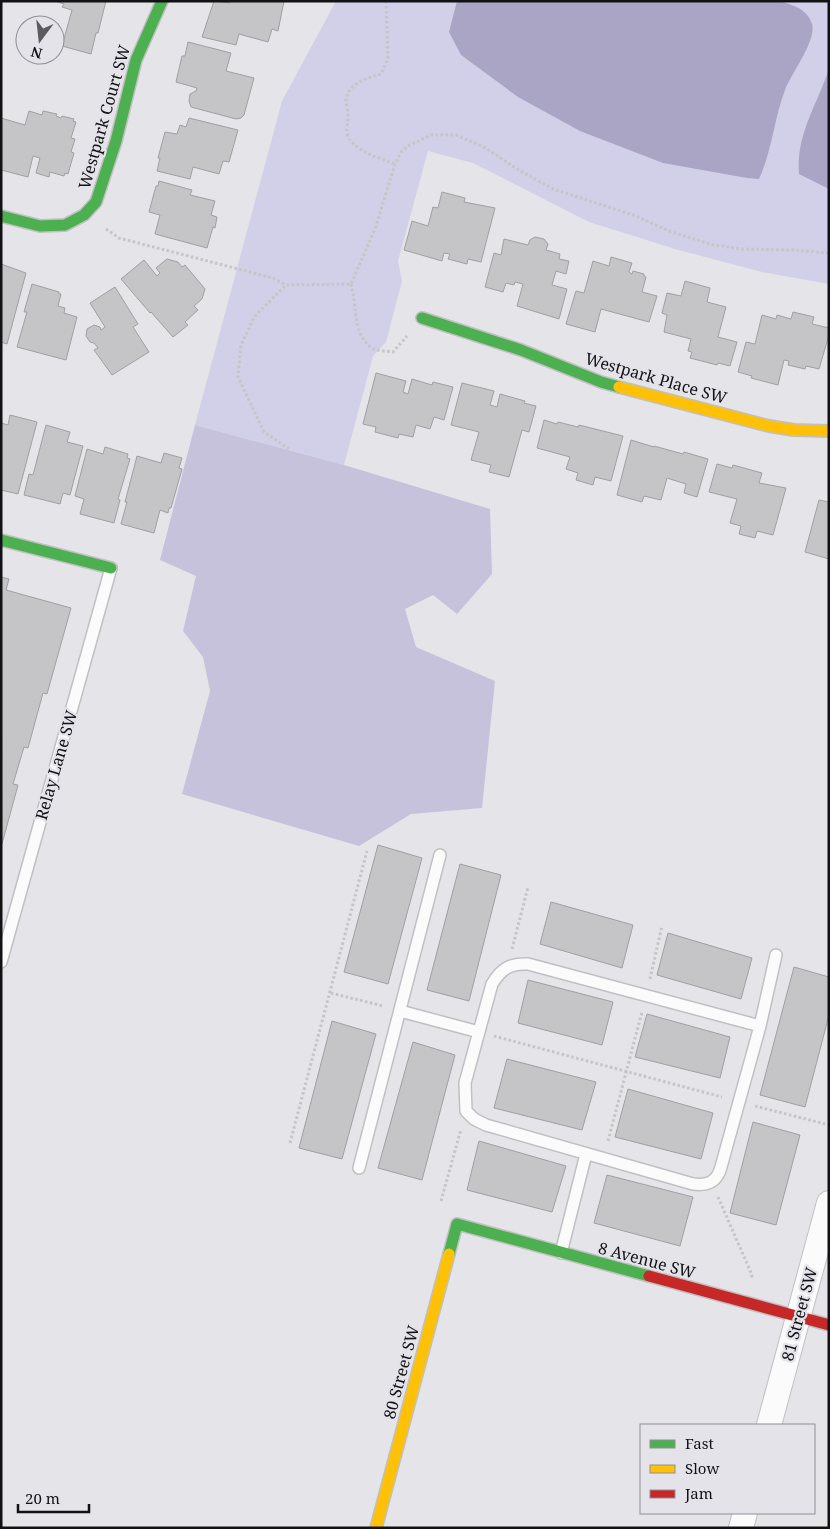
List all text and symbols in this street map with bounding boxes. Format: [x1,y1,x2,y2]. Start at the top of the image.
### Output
north arrow [15,15,65,65]
text: N [29,42,44,64]
street label: Westpark Court SW [73,42,135,192]
street label: Westpark Place SW [583,347,730,409]
street label: Relay Lane SW [30,707,82,822]
street label: 8 Avenue SW [596,1236,698,1284]
street label: 81 Street SW [776,1265,822,1363]
street label: 80 Street SW [378,1323,424,1421]
legend [640,1424,815,1514]
text: Fast [685,1433,714,1453]
text: Slow [685,1458,719,1478]
scale bar [18,1482,89,1514]
text: Jam [684,1483,713,1503]
text: 20 m [25,1488,60,1508]

